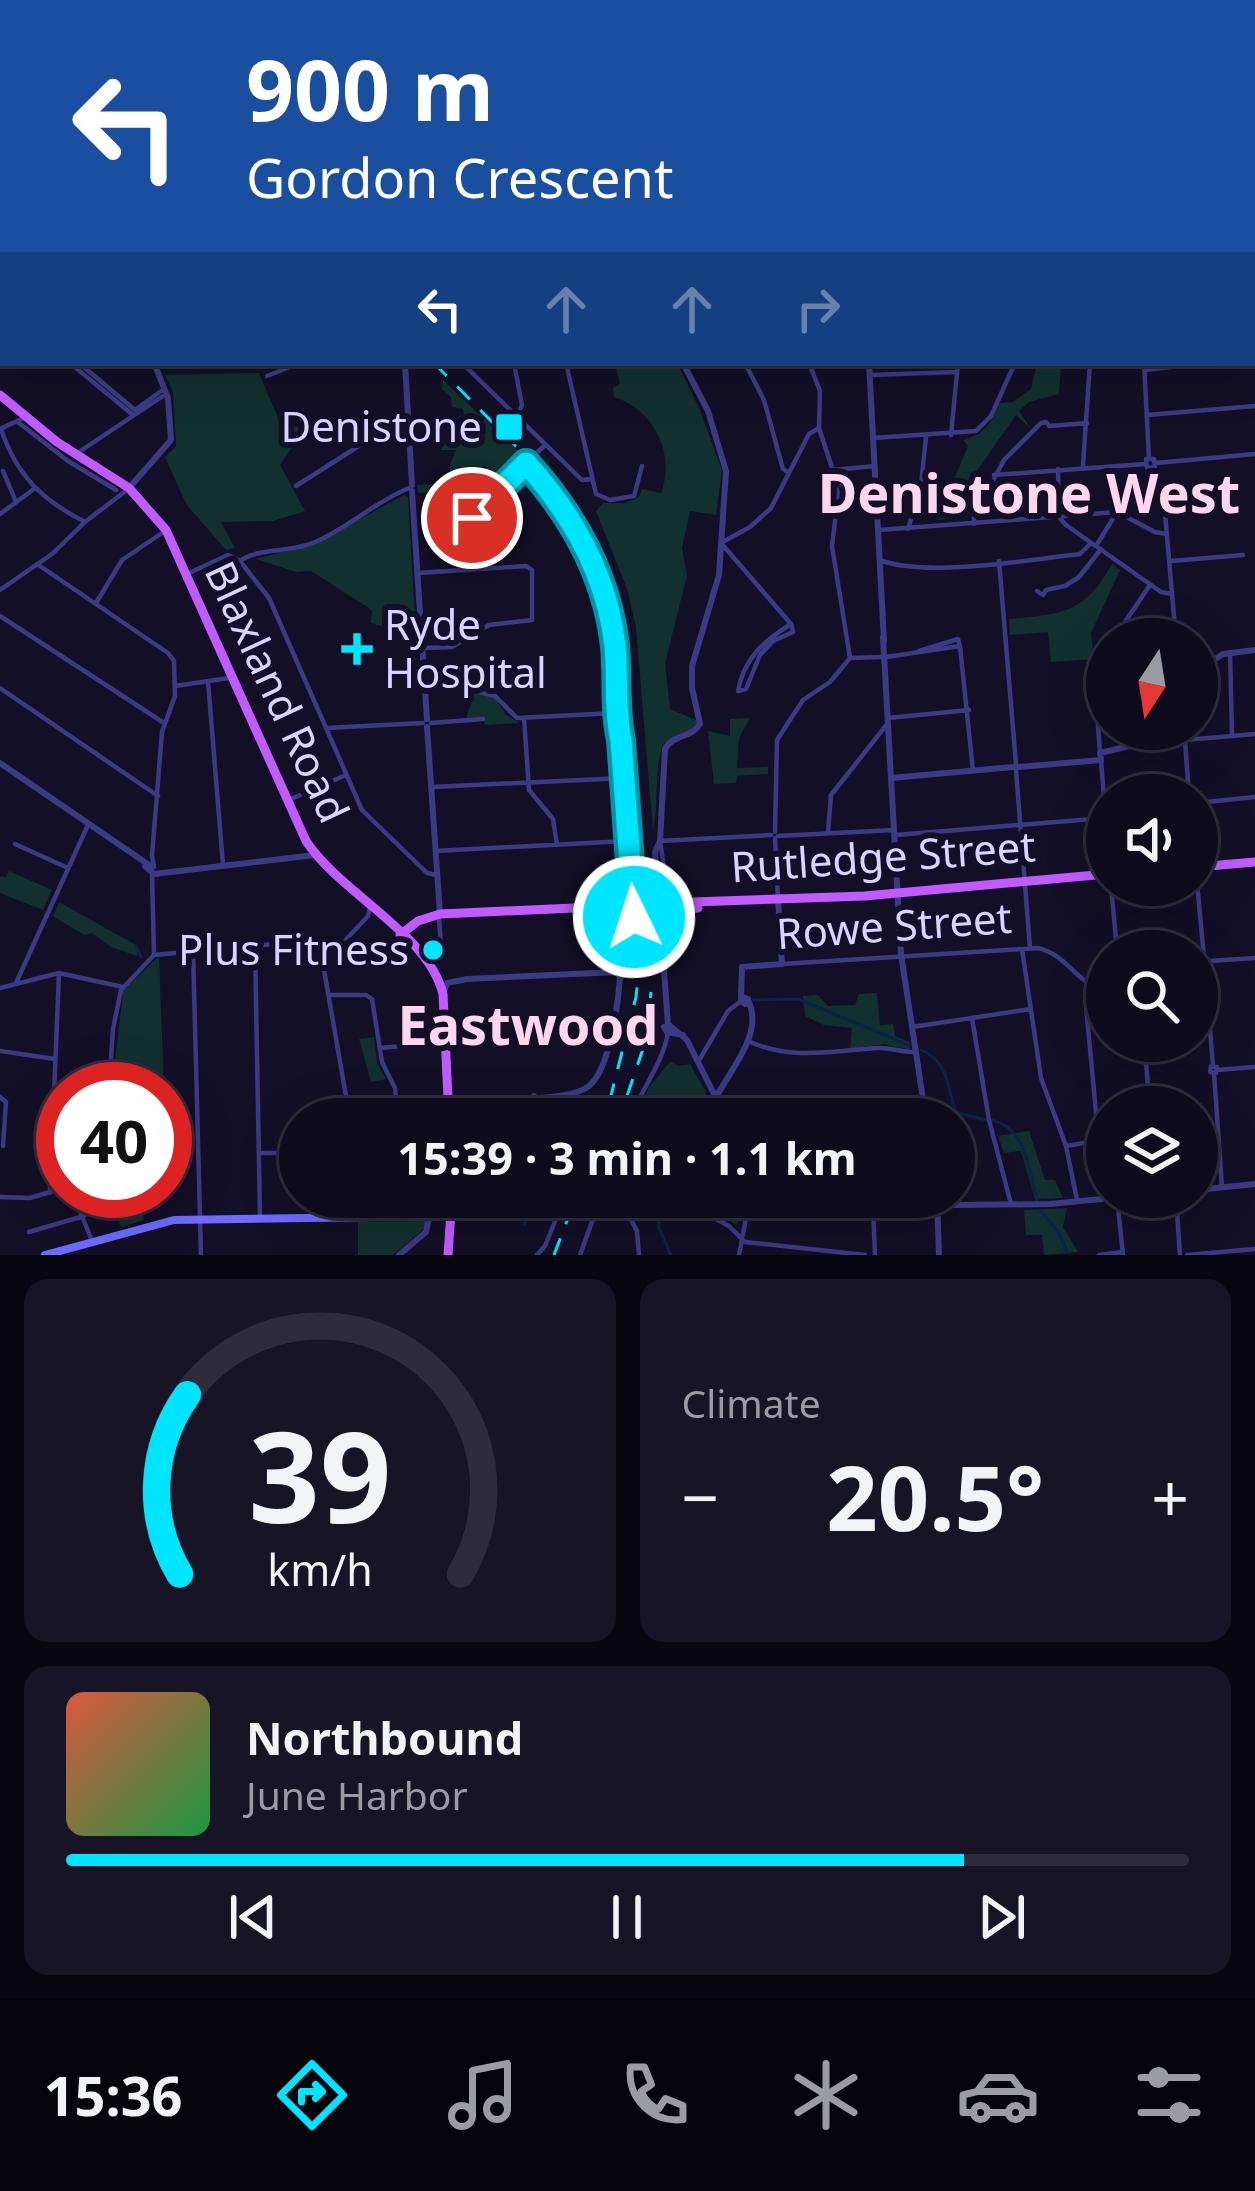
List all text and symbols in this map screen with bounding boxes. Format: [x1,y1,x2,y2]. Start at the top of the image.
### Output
text: 900 m [246,31,494,146]
icon: left [48,48,204,204]
text: Gordon Crescent [246,140,673,214]
icon: left [407,276,473,342]
icon: ahead [533,276,599,342]
icon: ahead [659,276,725,342]
icon: right [785,276,851,342]
place label: Denistone [281,397,482,454]
marker: Denistone [493,411,525,443]
district label: Denistone West [818,455,1240,529]
pin [421,467,523,569]
icon: arrive [439,485,505,551]
street label: Blaxland Road [193,552,364,831]
place label: Ryde Hospital [384,595,547,700]
north arrow [1086,618,1218,750]
map controls [1086,618,1218,1218]
marker: Ryde Hospital [341,633,373,665]
button: sound [1086,774,1218,906]
street label: Rutledge Street [729,816,1037,895]
position arrow [571,854,697,980]
street label: Rowe Street [774,888,1013,961]
place label: Plus Fitness [178,920,409,977]
button: search [1086,930,1218,1062]
marker: Plus Fitness [420,937,446,963]
district label: Eastwood [398,987,658,1061]
speed limit sign: 40 [36,1062,192,1218]
button: layers [1086,1086,1218,1218]
text: 15:39 · 3 min · 1.1 km [397,1127,857,1188]
text: Climate [682,1376,821,1429]
text: 39 [248,1390,391,1560]
text: 20.5° [826,1435,1044,1557]
text: − [682,1451,719,1541]
text: + [1151,1451,1189,1541]
text: km/h [267,1539,372,1598]
text: Northbound [246,1707,523,1768]
text: June Harbor [246,1768,468,1821]
icon: previous [220,1884,286,1950]
icon: pause [594,1884,660,1950]
icon: next [969,1884,1035,1950]
icon: directions [270,2053,354,2137]
icon: music [441,2053,525,2137]
icon: phone [613,2053,697,2137]
icon: climate [784,2053,868,2137]
icon: car [956,2053,1040,2137]
icon: filters [1127,2053,1211,2137]
text: 15:36 [44,2058,182,2132]

